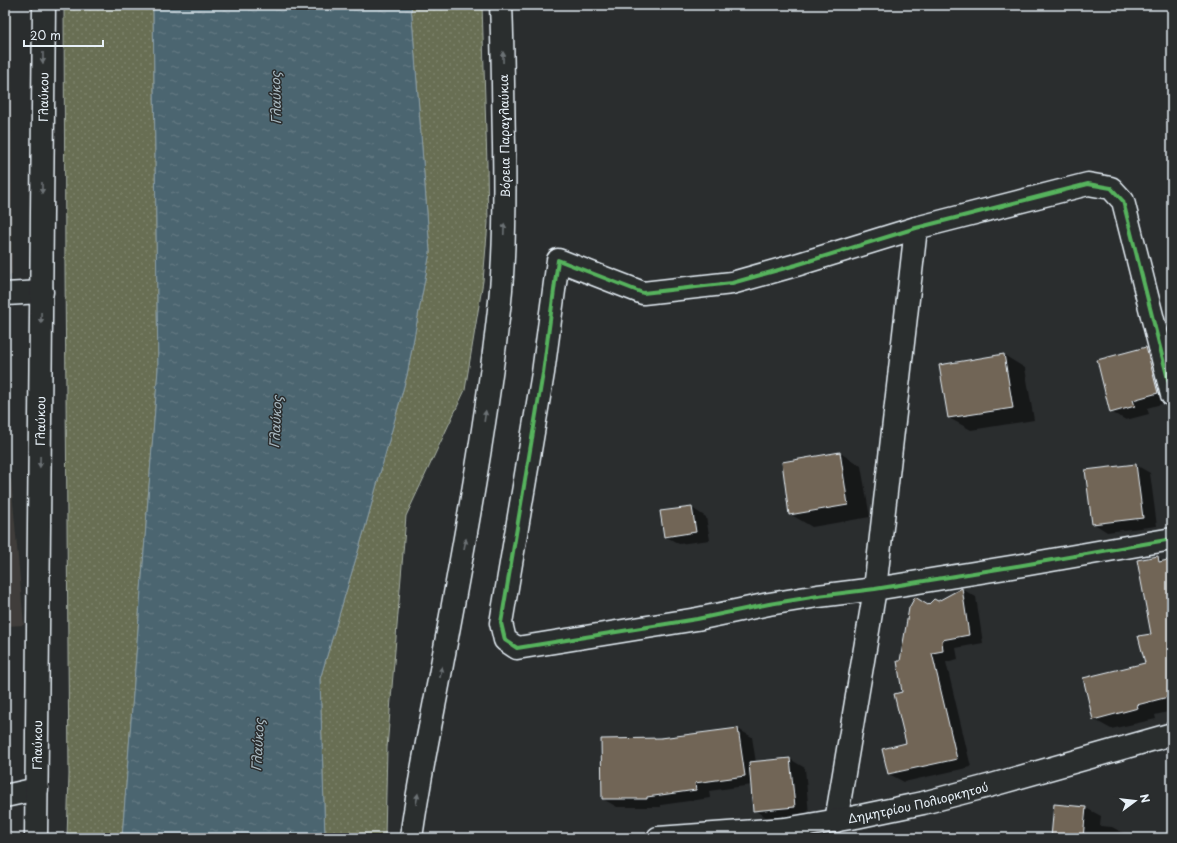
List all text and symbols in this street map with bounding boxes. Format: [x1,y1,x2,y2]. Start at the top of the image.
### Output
scale bar [24,22,103,48]
text: 20 m [30,26,61,44]
one-way arrow [500,50,506,63]
one-way arrow [40,52,46,65]
water label: Γλαύκος [265,70,285,125]
street label: Γλαύκου [34,72,52,122]
street label: Βόρεια Παραγλαύκια [494,74,514,198]
one-way arrow [39,182,45,195]
one-way arrow [500,223,507,235]
one-way arrow [38,312,44,325]
water label: Γλαύκος [264,394,286,449]
street label: Γλαύκου [31,396,49,446]
one-way arrow [482,410,488,422]
one-way arrow [37,456,43,469]
one-way arrow [462,538,468,550]
one-way arrow [438,666,444,678]
water label: Γλαύκος [246,717,268,772]
street label: Γλαύκου [28,720,46,770]
street label: Δημητρίου Πολιορκητού [846,777,990,827]
north arrow [1115,781,1155,821]
text: N [1136,792,1155,805]
one-way arrow [414,793,420,806]

